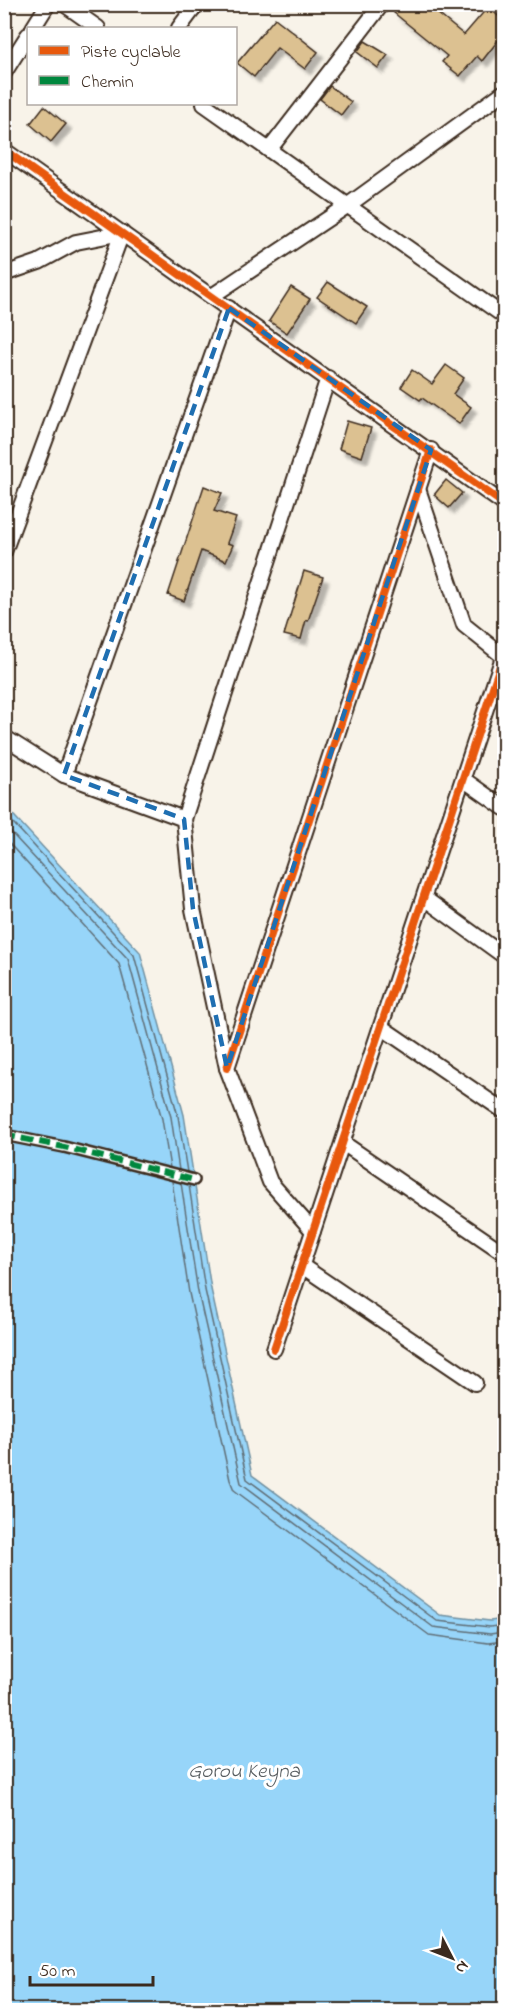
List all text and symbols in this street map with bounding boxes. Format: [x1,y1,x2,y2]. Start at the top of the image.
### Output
legend [27,27,237,105]
text: Piste cyclable [81,40,182,66]
text: Chemin [81,70,134,96]
water label: Gorou Keyna [188,1757,300,1787]
north arrow [422,1928,482,1988]
scale bar [30,1949,153,1987]
text: N [449,1955,474,1979]
text: 50 m [39,1959,76,1985]

